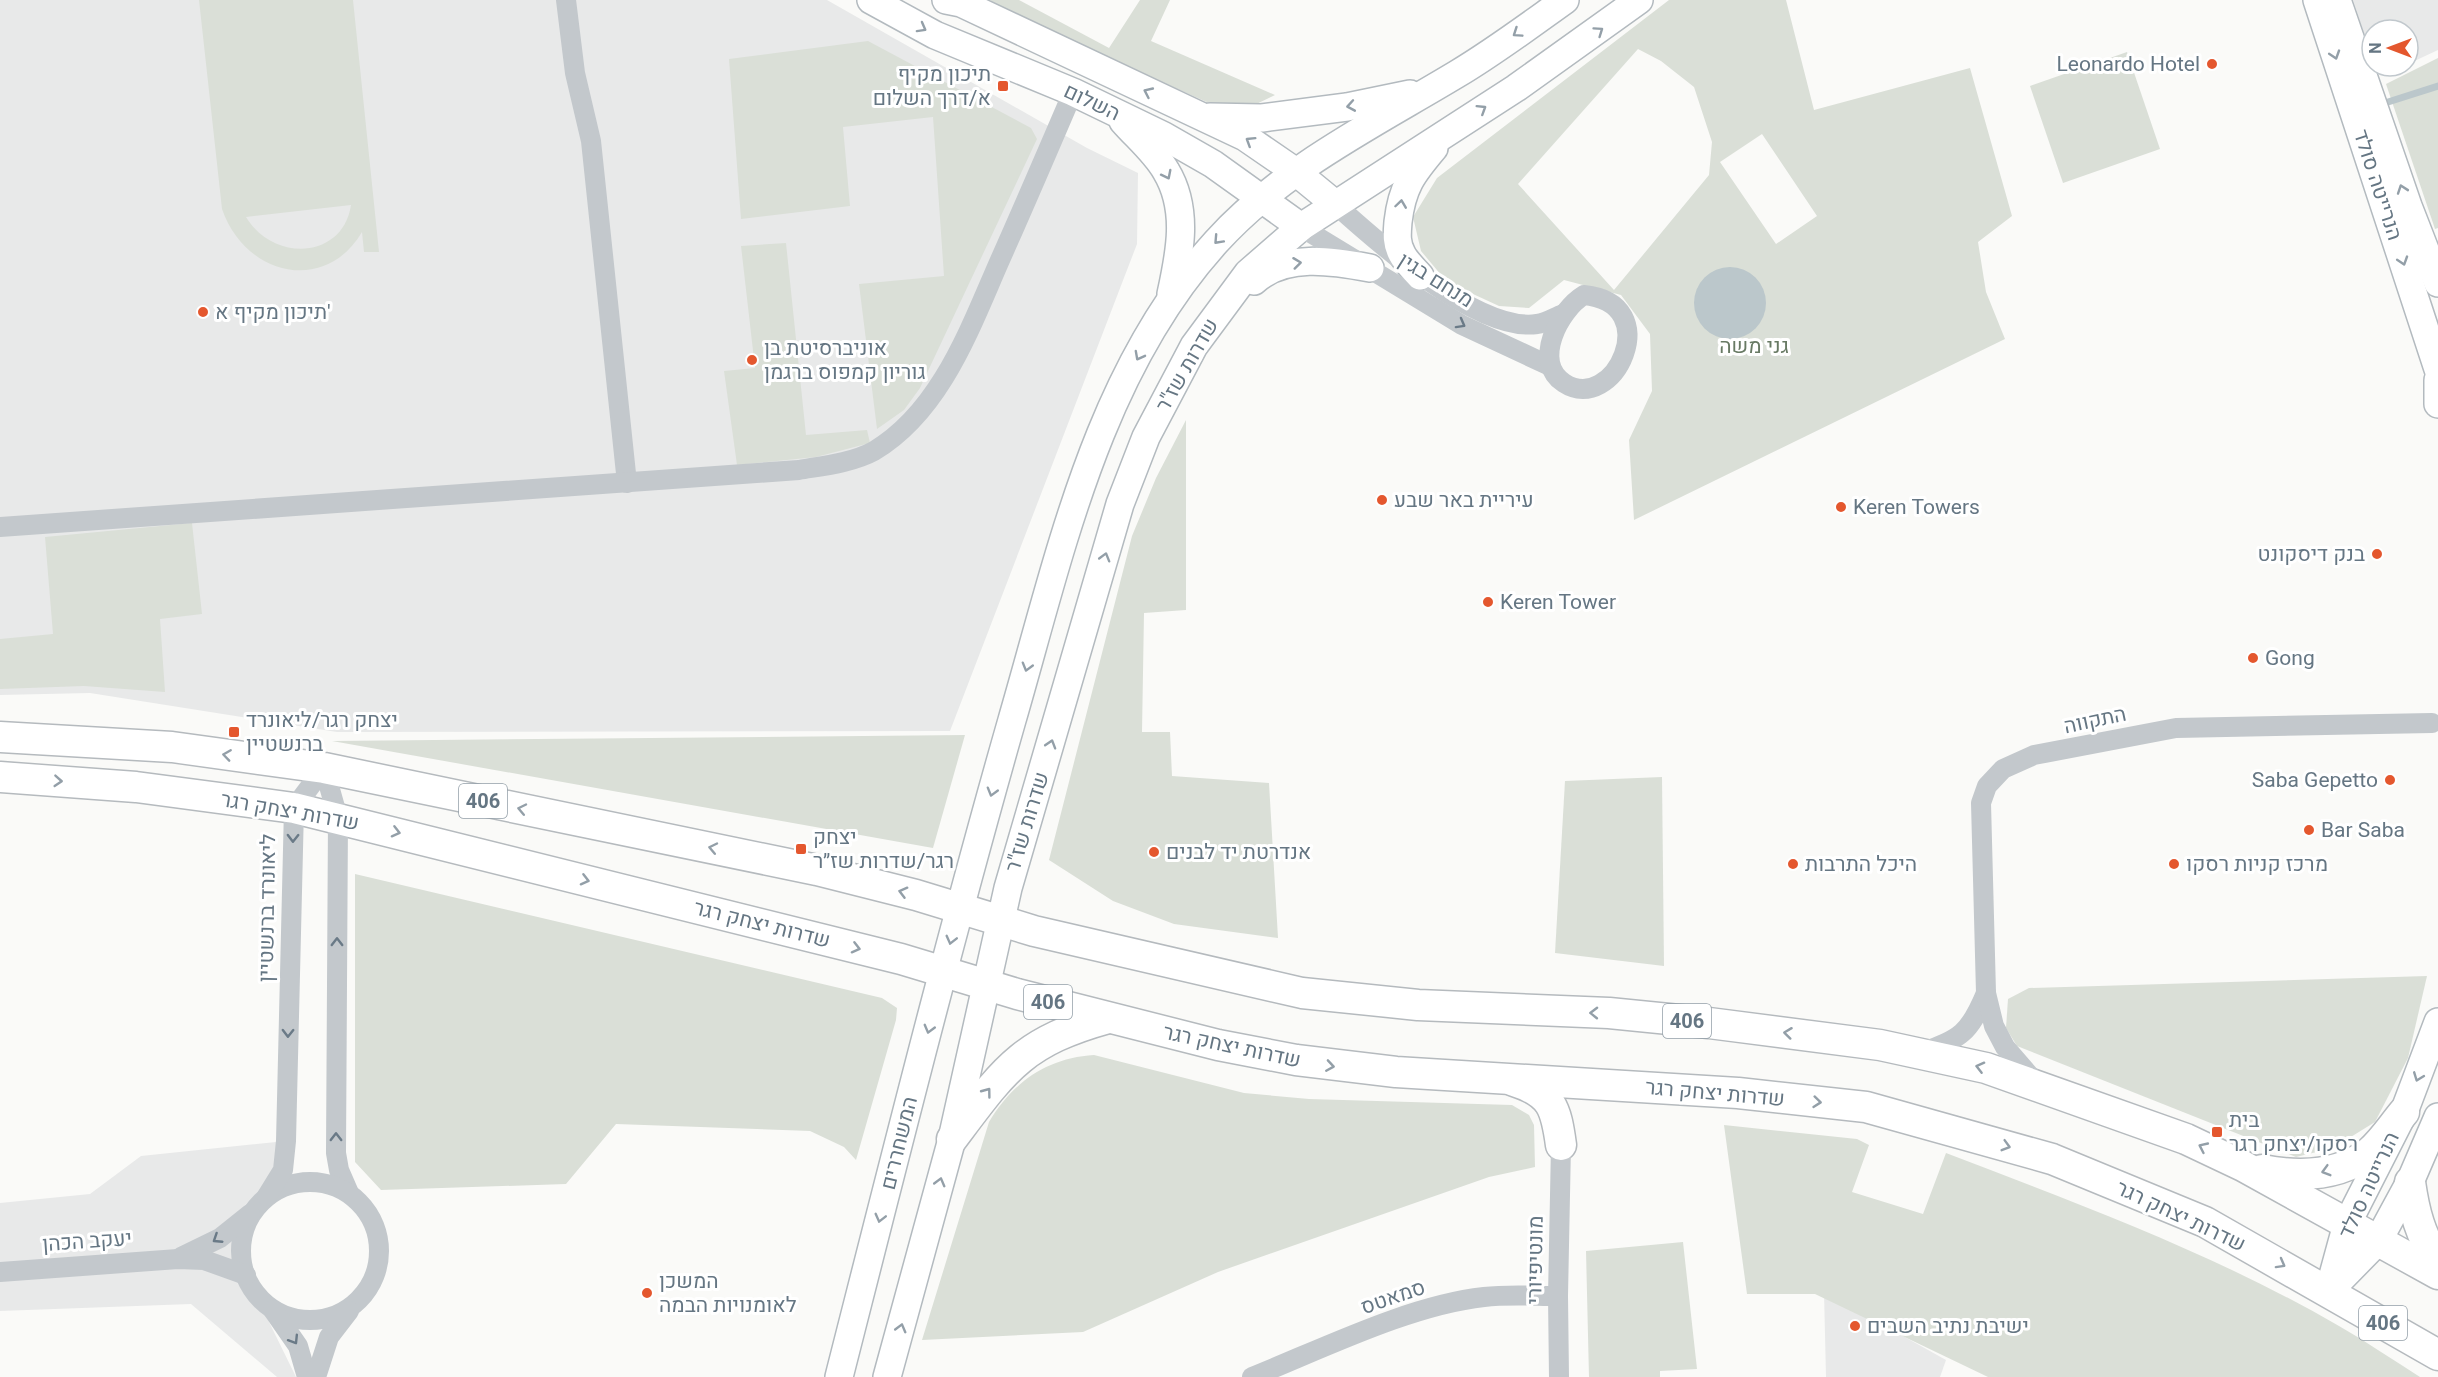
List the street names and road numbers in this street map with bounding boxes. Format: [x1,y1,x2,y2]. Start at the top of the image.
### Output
street label: השלום [1060,79,1124,125]
street label: הנרייטה סולד [2349,127,2407,243]
street label: מנחם בגין [1394,248,1478,312]
street label: שדרות שז"ר [1151,314,1223,416]
street label: התקווה [2062,702,2128,738]
street label: שדרות שז"ר [1000,769,1054,875]
road number: 406 [459,784,507,818]
street label: שדרות יצחק רגר [219,787,361,835]
street label: ליאונרד ברנשטיין [254,834,280,982]
street label: שדרות יצחק רגר [691,895,833,953]
road number: 406 [1024,985,1072,1019]
road number: 406 [1663,1004,1711,1038]
street label: שדרות יצחק רגר [1161,1020,1303,1072]
street label: שדרות יצחק רגר [1644,1075,1786,1111]
street label: המשחררים [876,1094,922,1192]
street label: הנרייטה סולד [2334,1128,2404,1242]
street label: שדרות יצחק רגר [2112,1176,2250,1256]
street label: מונטיפיורי [1522,1215,1548,1305]
street label: יעקב הכהן [41,1226,133,1256]
street label: סמאטס [1358,1275,1428,1319]
road number: 406 [2359,1306,2407,1340]

